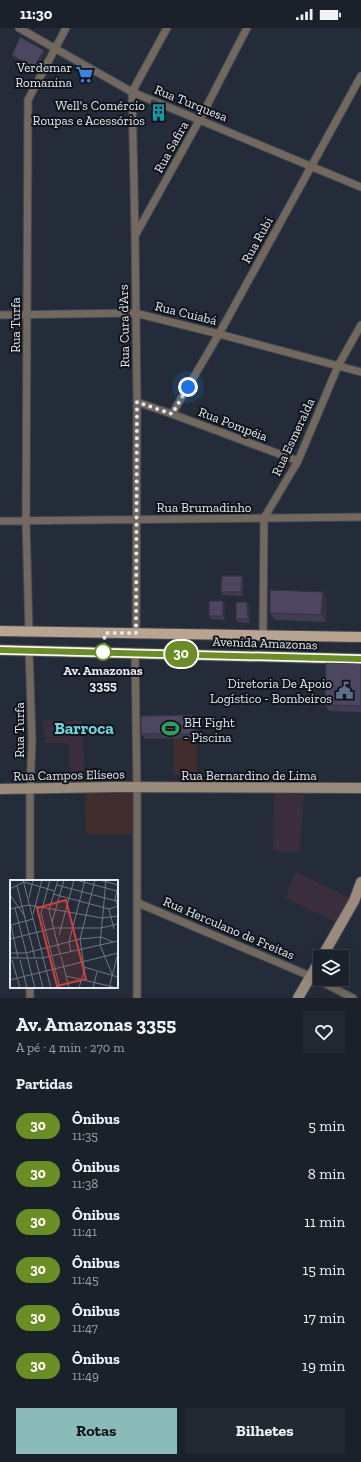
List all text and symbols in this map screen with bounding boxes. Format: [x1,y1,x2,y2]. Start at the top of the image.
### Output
text: 11:30 [20,5,52,23]
place label: Verdemar Romanina [15,60,73,90]
supermarket icon: Verdemar Romanina [75,64,95,84]
street label: Rua Turquesa [152,82,230,125]
place label: Well's Comércio Roupas e Acessórios [33,98,145,128]
building icon: Well's Comércio Roupas e Acessórios [148,102,168,122]
street label: Rua Safira [151,118,192,176]
street label: Rua Rubi [238,214,276,266]
street label: Rua Cura d'Ars [116,284,132,368]
street label: Rua Turfa [8,297,23,353]
street label: Rua Cuiabá [153,298,219,328]
your location [178,377,198,397]
street label: Rua Esmeralda [268,395,318,478]
street label: Rua Pompéia [196,404,270,444]
street label: Rua Brumadinho [157,500,252,515]
street label: Avenida Amazonas [212,634,318,652]
line badge: 30 [163,641,199,667]
marker: Av. Amazonas 3355 [94,643,112,661]
text: 30 [173,645,189,662]
place label: Av. Amazonas 3355 [63,663,143,693]
place label: Diretoria De Apoio Logístico - Bombeiros [210,676,332,706]
public building icon: Diretoria De Apoio Logístico - Bombeiros [335,680,355,700]
street label: Rua Turfa [12,702,27,758]
place label: BH Fight - Piscina [184,715,235,745]
district label: Barroca [54,718,114,738]
sports icon: BH Fight - Piscina [161,719,181,739]
street label: Rua Campos Elíseos [13,767,125,783]
street label: Rua Bernardino de Lima [181,768,317,783]
inset map [10,880,118,988]
street label: Rua Herculano de Freitas [161,894,297,963]
map controls [313,950,349,986]
button: layers [313,950,349,986]
button: heart [303,1011,345,1053]
text: Av. Amazonas 3355 [16,1013,176,1036]
text: A pé · 4 min · 270 m [16,1040,124,1055]
text: Partidas [16,1075,73,1093]
text: Ônibus [72,1110,120,1128]
text: 30 [30,1117,46,1134]
text: 5 min [308,1117,345,1135]
text: 11:35 [72,1128,98,1143]
text: Ônibus [72,1158,120,1176]
text: 30 [30,1165,46,1182]
text: 8 min [308,1165,345,1183]
text: 11:38 [72,1176,98,1191]
text: Ônibus [72,1206,120,1224]
text: 30 [30,1213,46,1230]
text: 11 min [304,1213,345,1231]
text: 11:41 [72,1224,97,1239]
text: Ônibus [72,1254,120,1272]
text: 30 [30,1261,46,1278]
text: 15 min [302,1261,345,1279]
text: 11:45 [72,1272,99,1287]
text: Ônibus [72,1302,120,1320]
text: 30 [30,1309,46,1326]
text: 17 min [303,1309,345,1327]
text: 11:47 [72,1320,98,1335]
text: Ônibus [72,1350,120,1368]
text: 30 [30,1357,46,1374]
text: 19 min [302,1357,345,1375]
text: 11:49 [72,1368,99,1383]
button: Rotas [16,1408,177,1454]
button: Bilhetes [185,1408,345,1454]

